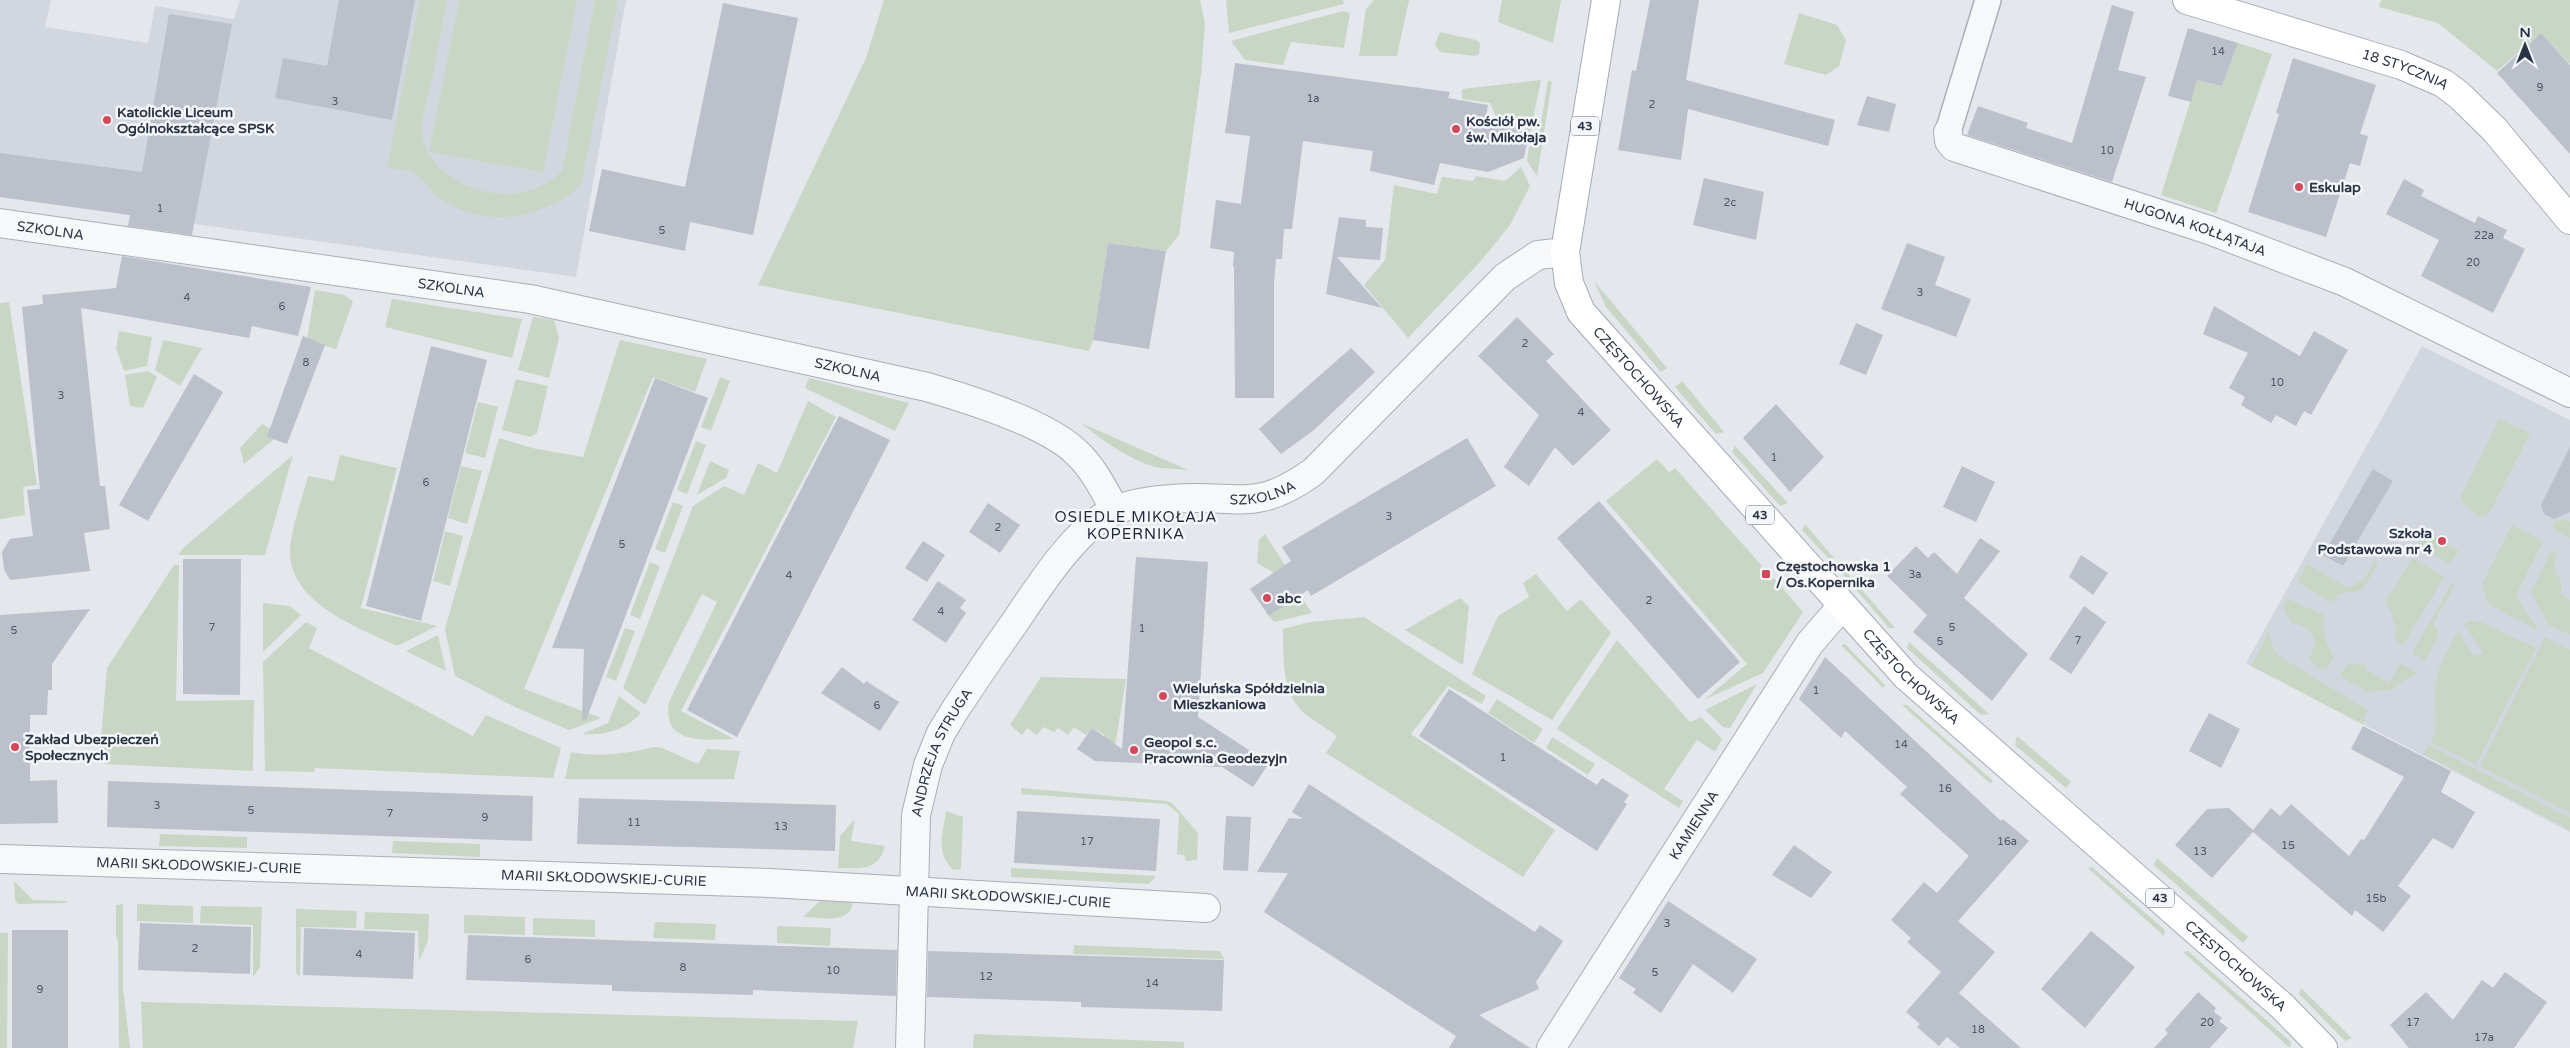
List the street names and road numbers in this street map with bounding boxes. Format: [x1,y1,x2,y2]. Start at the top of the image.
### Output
street label: 18 STYCZNIA [2360,46,2452,93]
road number: 43 [1571,116,1599,136]
street label: HUGONA KOŁŁĄTAJA [2122,195,2269,260]
street label: SZKOLNA [16,218,85,244]
street label: SZKOLNA [417,275,486,301]
street label: CZĘSTOCHOWSKA [1589,323,1688,431]
street label: SZKOLNA [813,354,883,386]
street label: SZKOLNA [1229,477,1299,509]
road number: 43 [1746,506,1774,524]
street label: CZĘSTOCHOWSKA [1859,625,1963,728]
street label: ANDRZEJA STRUGA [908,685,976,819]
street label: KAMIENNA [1666,787,1723,863]
street label: MARII SKŁODOWSKIEJ-CURIE [96,854,302,877]
street label: MARII SKŁODOWSKIEJ-CURIE [501,867,707,890]
street label: MARII SKŁODOWSKIEJ-CURIE [905,883,1111,912]
road number: 43 [2146,888,2174,908]
street label: CZĘSTOCHOWSKA [2181,917,2290,1015]

